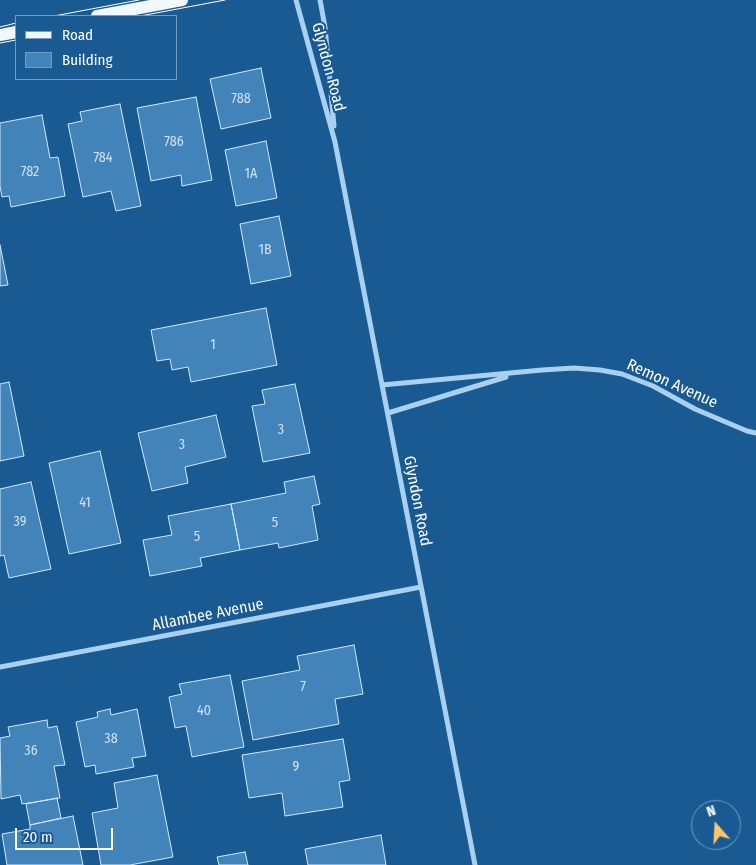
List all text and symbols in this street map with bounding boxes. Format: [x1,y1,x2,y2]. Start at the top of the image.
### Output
legend [15,15,178,80]
street label: Glyndon Road [307,20,349,114]
text: Road [62,26,93,44]
text: Building [62,51,113,69]
house number: 788 [231,91,251,107]
house number: 786 [164,134,184,150]
house number: 784 [93,150,113,166]
house number: 782 [21,164,39,180]
house number: 1A [245,166,257,182]
house number: 1B [258,242,272,258]
house number: 1 [210,337,216,353]
street label: Remon Avenue [624,355,720,413]
house number: 3 [278,422,284,438]
house number: 3 [179,437,185,453]
street label: Glyndon Road [399,454,435,548]
house number: 41 [79,495,91,511]
house number: 39 [14,514,26,530]
house number: 5 [272,515,278,531]
house number: 5 [194,529,200,545]
street label: Allambee Avenue [151,595,265,635]
house number: 7 [300,679,306,695]
house number: 40 [197,703,211,719]
house number: 38 [104,731,118,747]
house number: 36 [24,743,38,759]
house number: 9 [293,759,299,775]
north arrow [691,800,741,850]
text: N [705,802,718,821]
scale bar [18,818,115,850]
text: 20 m [23,828,53,846]

